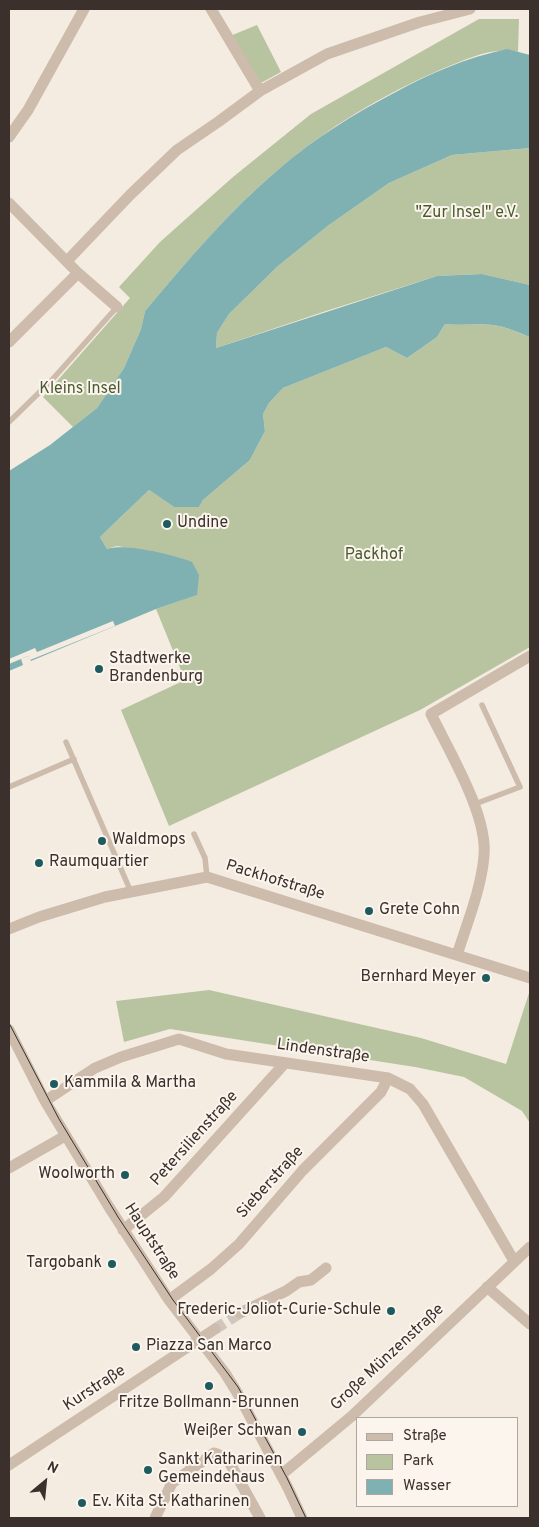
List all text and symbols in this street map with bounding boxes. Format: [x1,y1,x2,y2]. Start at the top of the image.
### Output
park label: "Zur Insel" e.V. [416,204,518,224]
park label: Kleins Insel [39,380,121,400]
place label: Undine [177,514,228,534]
marker: Undine [161,518,173,530]
park label: Packhof [345,546,403,566]
place label: Stadtwerke Brandenburg [109,650,203,688]
marker: Stadtwerke Brandenburg [93,663,105,675]
place label: Waldmops [112,831,186,851]
marker: Waldmops [96,835,108,847]
place label: Raumquartier [49,853,149,873]
marker: Raumquartier [33,857,45,869]
street label: Packhofstraße [223,857,327,905]
place label: Grete Cohn [379,901,460,921]
marker: Grete Cohn [363,905,375,917]
place label: Bernhard Meyer [361,968,476,988]
marker: Bernhard Meyer [480,972,492,984]
street label: Lindenstraße [275,1036,371,1068]
place label: Kammila & Martha [64,1074,196,1094]
marker: Kammila & Martha [48,1078,60,1090]
street label: Petersilienstraße [147,1087,243,1191]
street label: Sieberstraße [233,1143,309,1223]
place label: Woolworth [38,1165,115,1185]
marker: Woolworth [119,1169,131,1181]
street label: Hauptstraße [119,1200,183,1284]
place label: Targobank [26,1254,102,1274]
marker: Targobank [106,1258,118,1270]
street label: Große Münzenstraße [327,1300,449,1416]
place label: Frederic-Joliot-Curie-Schule [177,1301,381,1321]
marker: Frederic-Joliot-Curie-Schule [385,1305,397,1317]
place label: Piazza San Marco [146,1337,272,1357]
marker: Piazza San Marco [130,1341,142,1353]
street label: Kurstraße [60,1362,130,1416]
marker: Fritze Bollmann-Brunnen [203,1380,215,1392]
place label: Fritze Bollmann-Brunnen [119,1394,299,1414]
legend [356,1417,519,1507]
place label: Weißer Schwan [184,1422,292,1442]
marker: Weißer Schwan [296,1426,308,1438]
text: Straße [403,1427,447,1446]
place label: Sankt Katharinen Gemeindehaus [158,1451,283,1489]
text: Park [403,1452,434,1471]
north arrow [20,1457,70,1507]
text: N [44,1458,61,1478]
marker: Sankt Katharinen Gemeindehaus [142,1464,154,1476]
text: Wasser [403,1477,451,1496]
place label: Ev. Kita St. Katharinen [92,1493,250,1513]
marker: Ev. Kita St. Katharinen [76,1497,88,1509]

